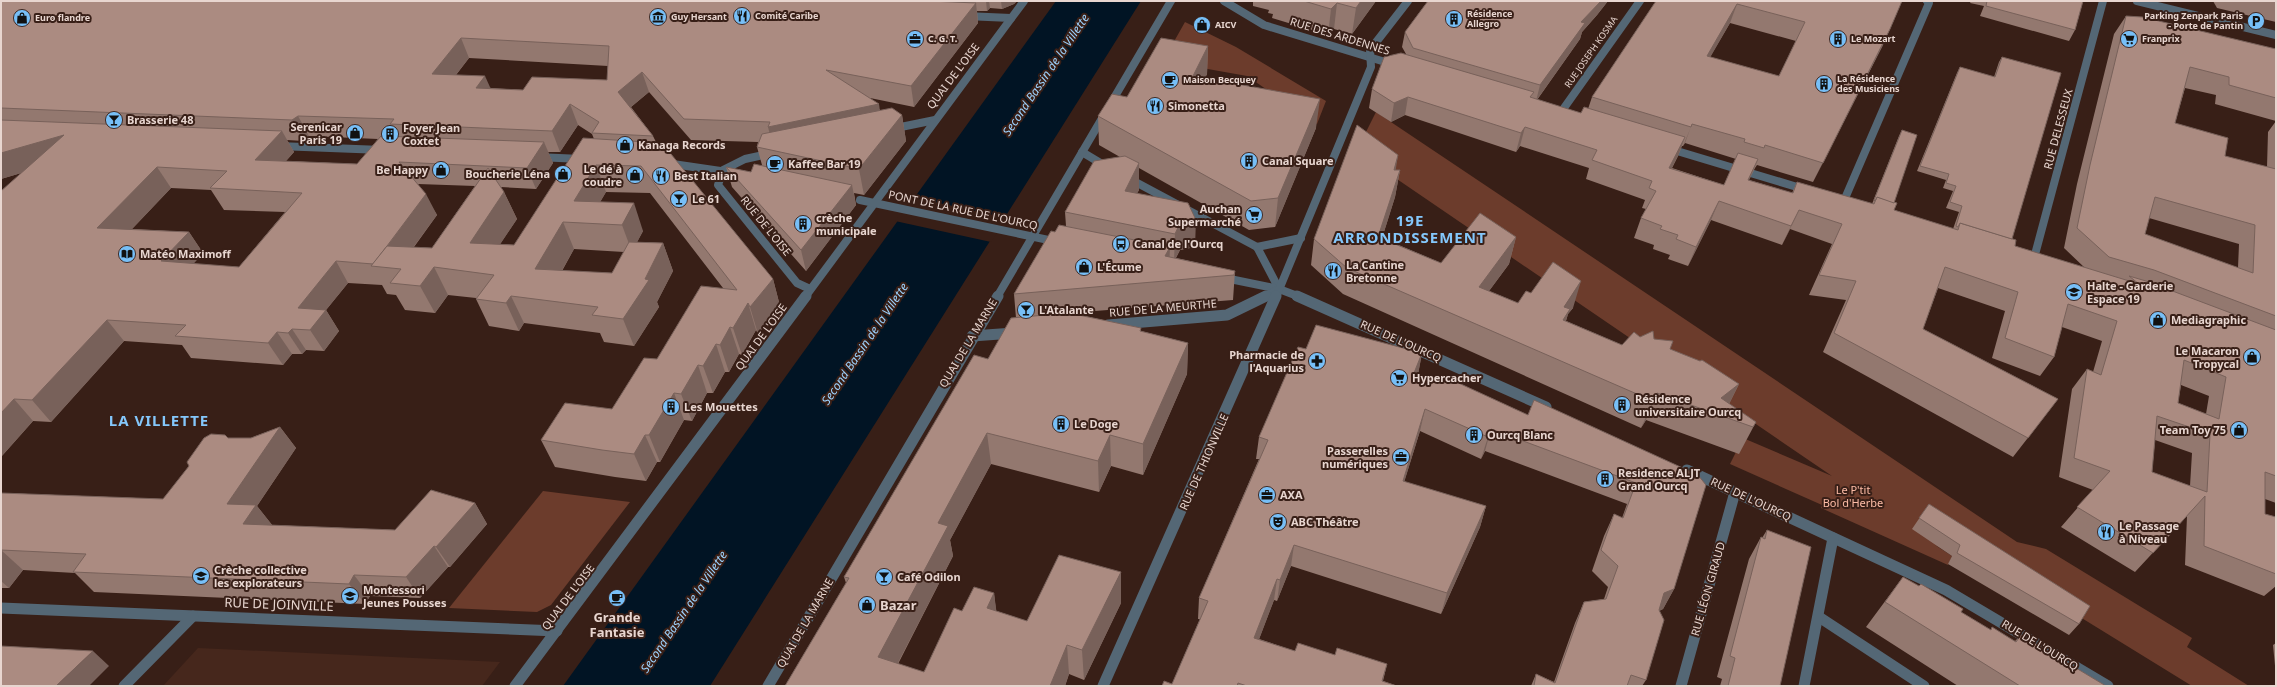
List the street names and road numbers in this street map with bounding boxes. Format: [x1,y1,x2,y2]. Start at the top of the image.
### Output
street label: RUE DES ARDENNES [1288,13,1392,58]
street label: RUE JOSEPH KOSMA [1561,13,1620,90]
street label: QUAI DE L'OISE [923,40,982,112]
street label: RUE DELESSEUX [2040,87,2076,171]
street label: PONT DE LA RUE DE L'OURCQ [887,186,1039,233]
street label: RUE DE L'OISE [738,193,795,259]
street label: RUE DE LA MEURTHE [1109,295,1217,320]
street label: QUAI DE LA MARNE [935,296,1000,390]
street label: QUAI DE L'OISE [731,300,790,373]
street label: RUE DE L'OURCQ [1358,316,1444,365]
street label: RUE DE THIONVILLE [1176,411,1232,512]
street label: RUE DE L'OURCQ [1709,473,1794,524]
street label: RUE LÉON GIRAUD [1687,540,1728,638]
street label: QUAI DE L'OISE [538,561,597,633]
street label: QUAI DE LA MARNE [773,575,836,670]
street label: RUE DE JOINVILLE [224,593,334,615]
street label: RUE DE L'OURCQ [1999,616,2081,673]

